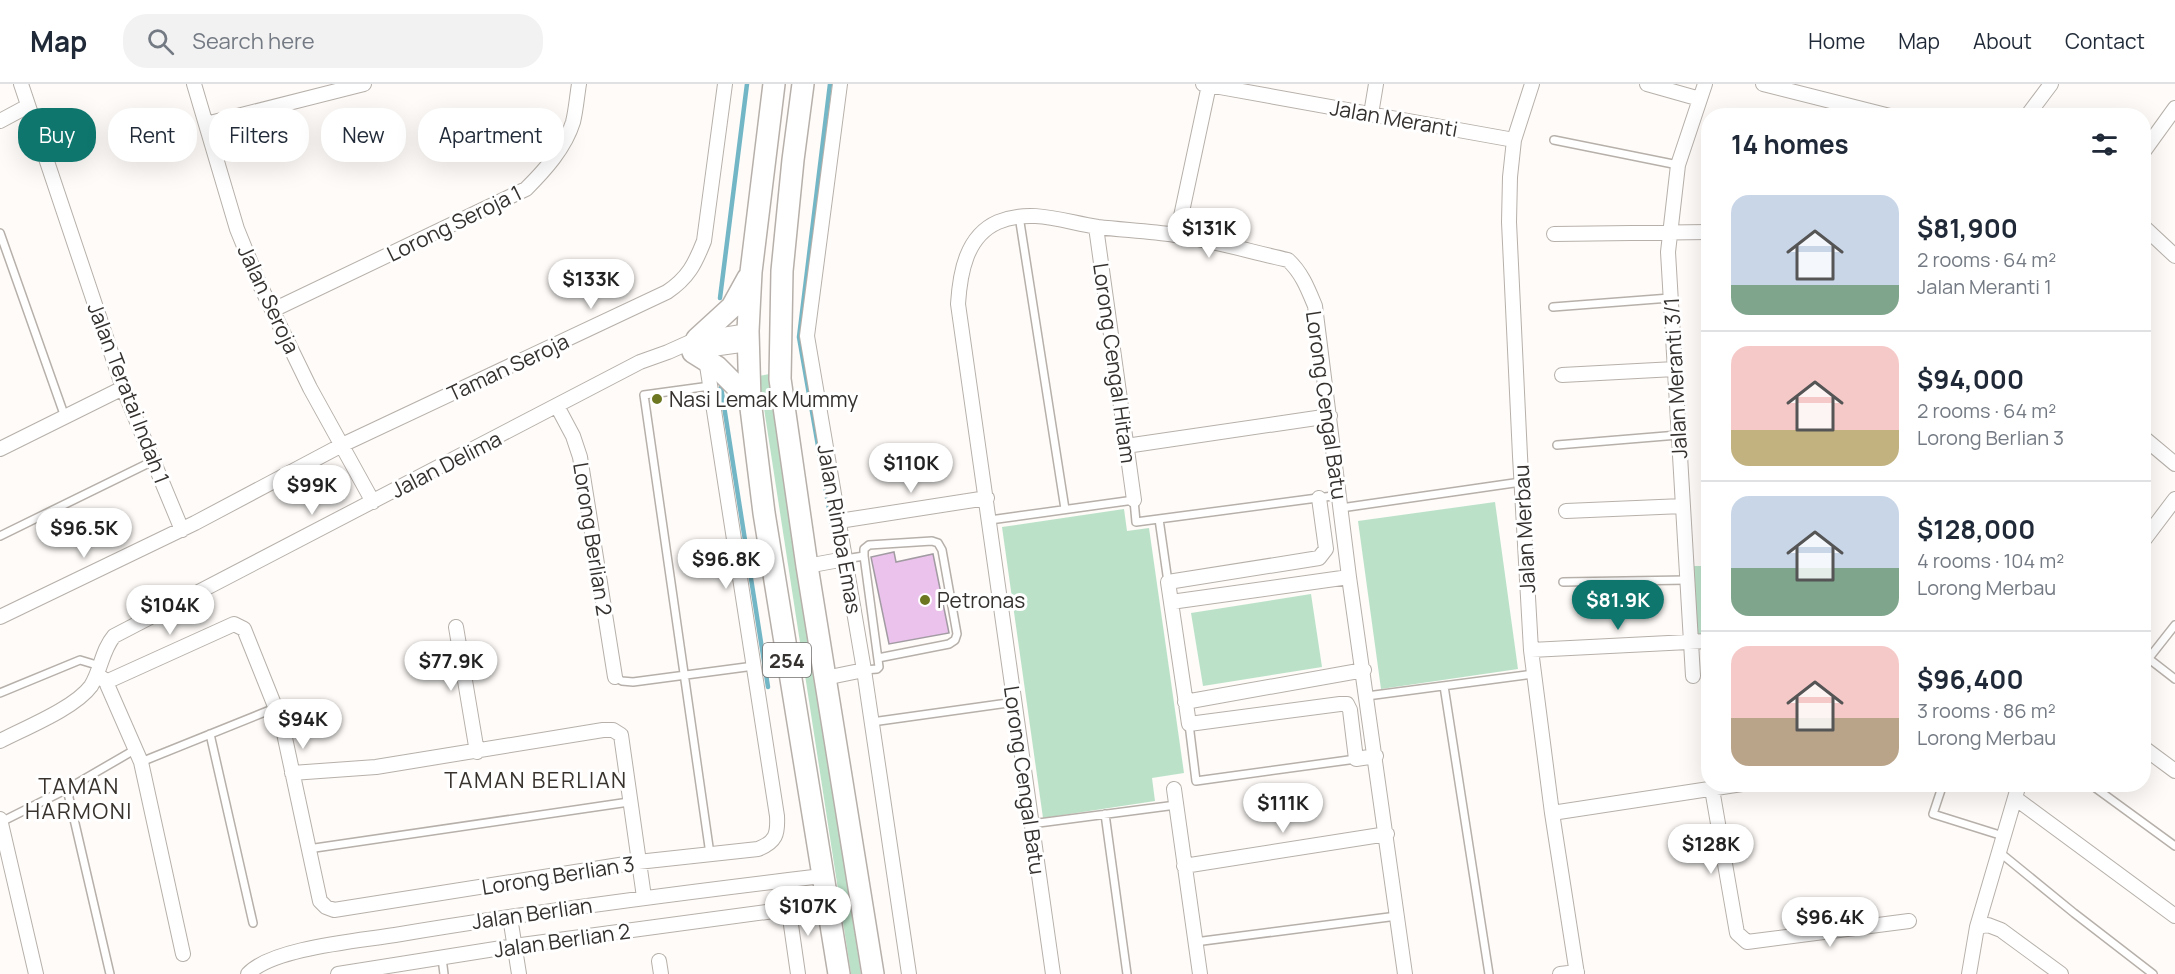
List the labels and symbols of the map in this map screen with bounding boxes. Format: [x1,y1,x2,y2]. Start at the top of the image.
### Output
street label: Jalan Meranti [1328,93,1460,143]
street label: Lorong Seroja 1 [382,178,526,268]
pin: $131K [1167,208,1251,259]
street label: Jalan Seroja [232,240,306,358]
pin: $133K [549,259,633,310]
street label: Lorong Cengal Hitam [1087,261,1143,465]
street label: Jalan Meranti 3/1 [1657,297,1693,459]
street label: Jalan Teratai Indah 1 [82,298,176,488]
street label: Lorong Cengal Batu [1300,309,1354,501]
street label: Taman Seroja [443,327,573,407]
place label: Nasi Lemak Mummy [669,385,858,413]
marker: Nasi Lemak Mummy [650,392,664,406]
street label: Jalan Delima [386,424,506,504]
street label: Jalan Rimba Emas [811,442,869,616]
pin: $110K [869,443,953,494]
street label: Lorong Berlian 2 [567,460,619,618]
street label: Jalan Merbau [1507,464,1541,594]
pin: $99K [276,465,348,516]
pin: $96.5K [35,508,133,559]
pin: $96.8K [677,539,775,590]
pin: $81.9K [1569,580,1667,631]
pin: $104K [128,585,212,636]
place label: Petronas [937,586,1025,614]
marker: Petronas [918,593,932,607]
pin: $77.9K [402,641,500,692]
road number: 254 [763,643,811,677]
street label: Lorong Cengal Batu [998,684,1052,876]
pin: $94K [267,699,339,750]
district label: TAMAN BERLIAN [444,765,628,795]
district label: TAMAN HARMONI [25,771,133,826]
pin: $111K [1241,783,1325,834]
pin: $128K [1669,824,1753,875]
street label: Lorong Berlian 3 [480,849,636,901]
pin: $107K [766,886,850,937]
street label: Jalan Berlian [470,891,594,935]
pin: $96.4K [1781,897,1879,948]
street label: Jalan Berlian 2 [492,917,632,963]

